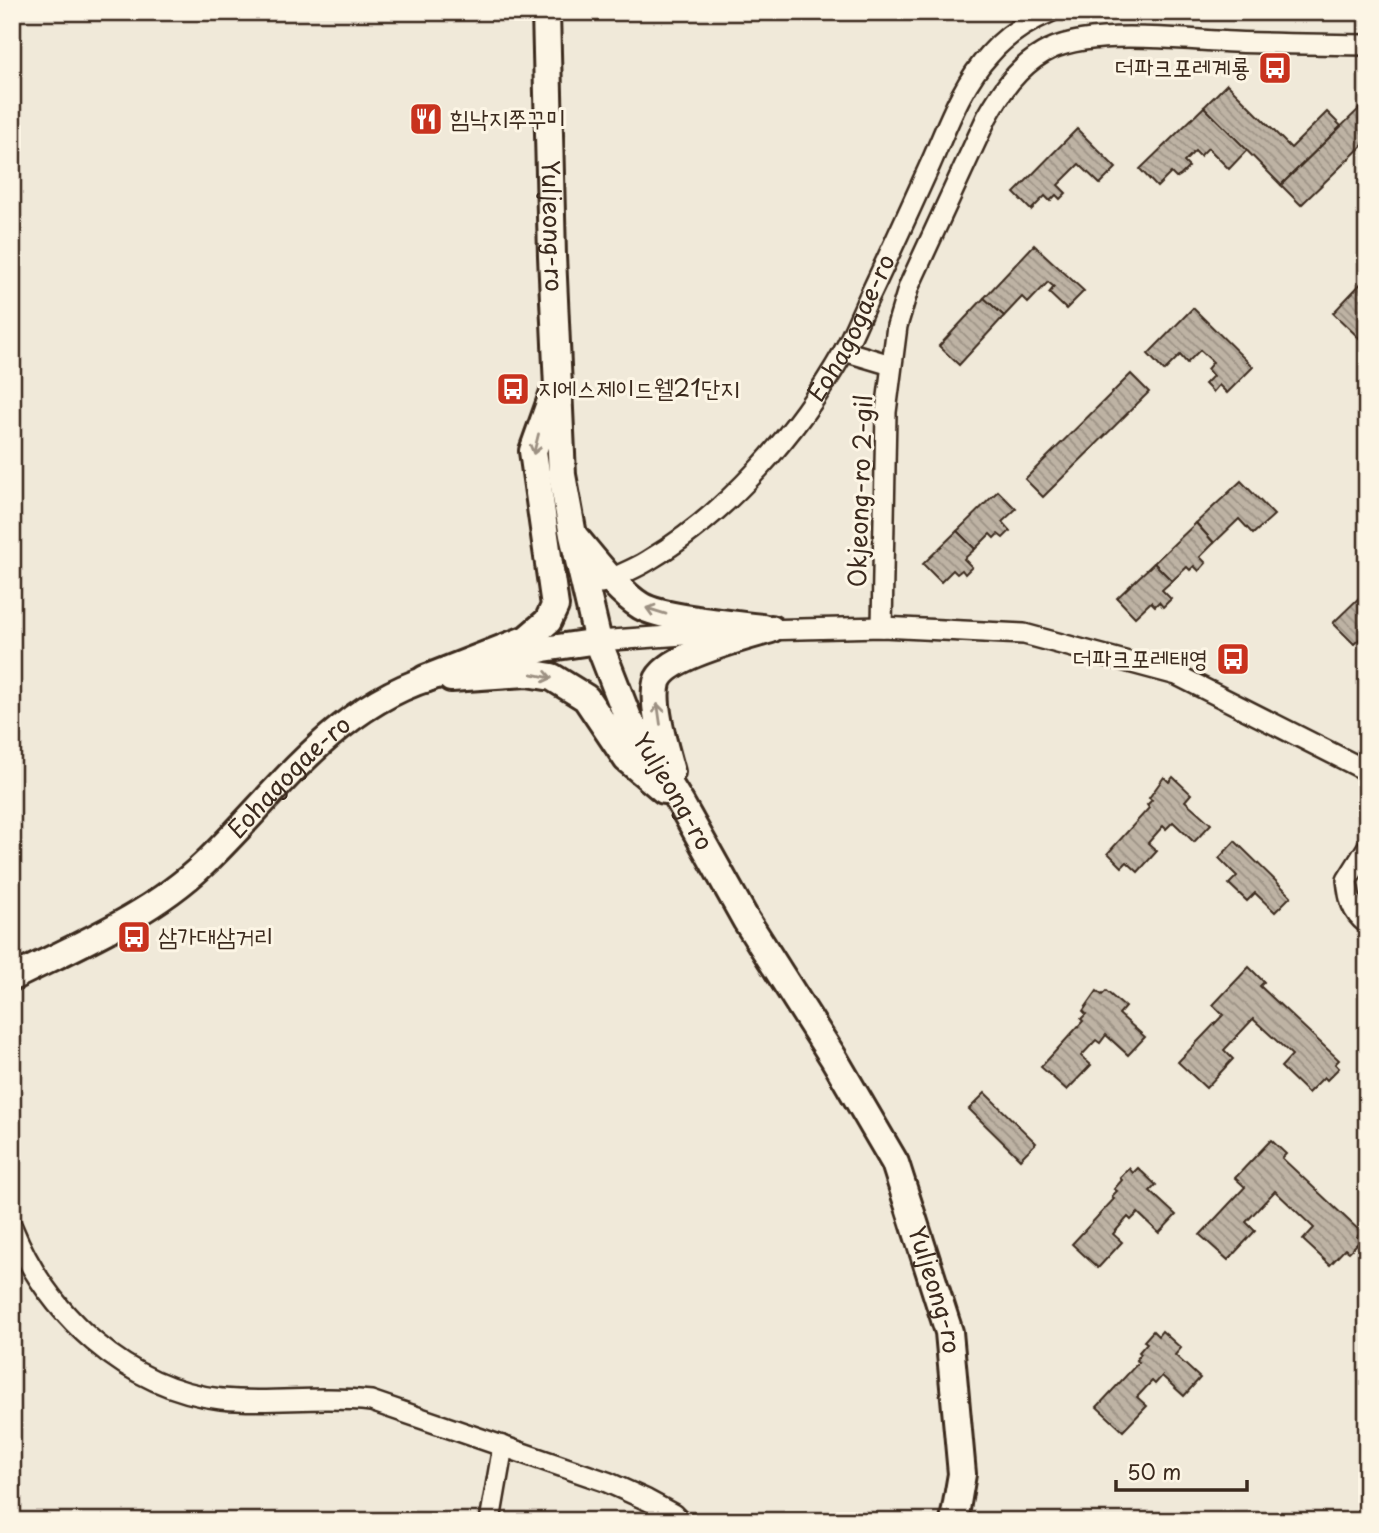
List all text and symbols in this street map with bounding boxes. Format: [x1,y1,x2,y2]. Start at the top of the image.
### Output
place label: 더파크포레계룡 [1115,48,1250,84]
bus stop icon: 더파크포레계룡 [1256,49,1294,87]
place label: 힘낙지쭈꾸미 [450,99,566,135]
restaurant icon: 힘낙지쭈꾸미 [407,100,445,138]
street label: Yuljeong-ro [534,160,574,293]
street label: Eohagogae-ro [797,248,903,408]
place label: 지에스제이드웰21단지 [538,369,740,405]
bus stop icon: 지에스제이드웰21단지 [494,370,532,408]
street label: Okjeong-ro 2-gil [838,394,880,588]
one-way arrow [529,433,542,455]
one-way arrow [645,603,667,616]
place label: 더파크포레태영 [1073,639,1208,675]
bus stop icon: 더파크포레태영 [1214,640,1252,678]
one-way arrow [530,669,553,683]
one-way arrow [652,703,665,726]
street label: Eohagogae-ro [218,706,358,846]
street label: Yuljeong-ro [625,725,723,856]
place label: 삼가대삼거리 [158,917,274,953]
bus stop icon: 삼가대삼거리 [115,918,153,956]
street label: Yuljeong-ro [900,1221,971,1355]
scale bar [1116,1449,1248,1493]
text: 50 m [1127,1455,1181,1487]

